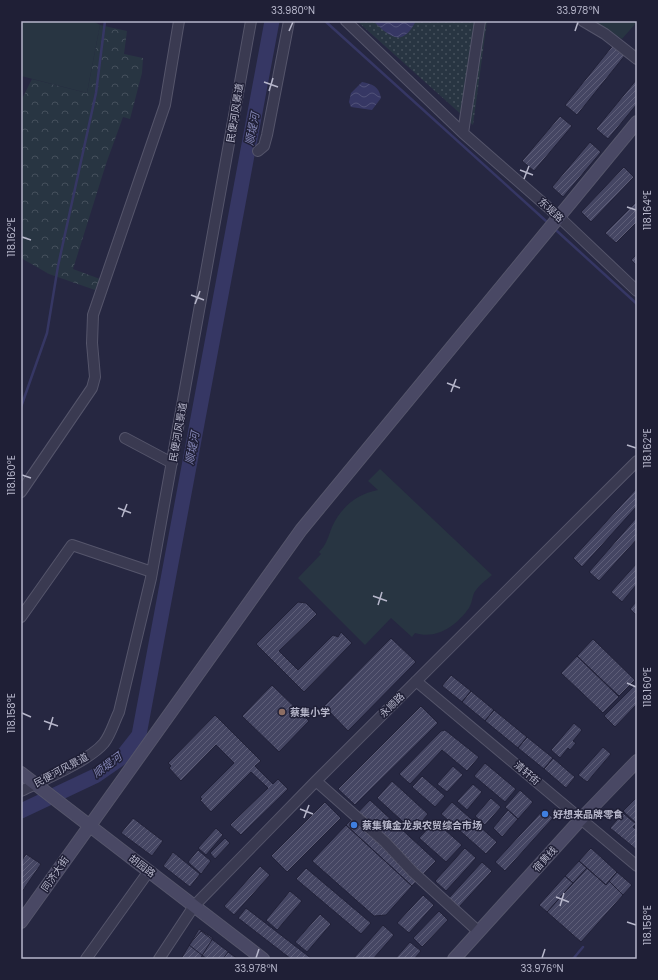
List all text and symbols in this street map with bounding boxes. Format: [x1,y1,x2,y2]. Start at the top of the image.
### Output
text: 33.980°N [271,3,315,18]
text: 33.978°N [556,3,600,18]
street label: 民便河风景道 [223,82,247,144]
water label: 顺堤河 [241,109,263,147]
text: 118.164°E [640,190,655,230]
street label: 东堤路 [535,194,567,226]
text: 118.162°E [4,217,19,257]
street label: 民便河风景道 [165,401,191,463]
water label: 顺堤河 [181,428,203,466]
text: 118.162°E [640,428,655,468]
text: 118.160°E [4,455,19,495]
text: 118.160°E [640,667,655,707]
street label: 永顺路 [376,689,408,721]
text: 118.158°E [4,693,19,733]
place label: 蔡集小学 [290,705,330,720]
marker: 蔡集小学 [277,707,287,717]
water label: 顺堤河 [89,747,127,781]
street label: 民便河风景道 [31,749,91,791]
street label: 清轩街 [511,758,543,788]
place label: 好想来品牌零食 [553,807,623,822]
marker: 好想来品牌零食 [540,809,550,819]
place label: 蔡集镇金龙泉农贸综合市场 [362,818,482,833]
marker: 蔡集镇金龙泉农贸综合市场 [349,820,359,830]
street label: 宿黄线 [529,843,561,875]
street label: 胡园路 [126,851,158,881]
street label: 同济大街 [37,853,73,895]
text: 118.158°E [640,905,655,945]
text: 33.978°N [234,961,278,976]
text: 33.976°N [520,961,564,976]

